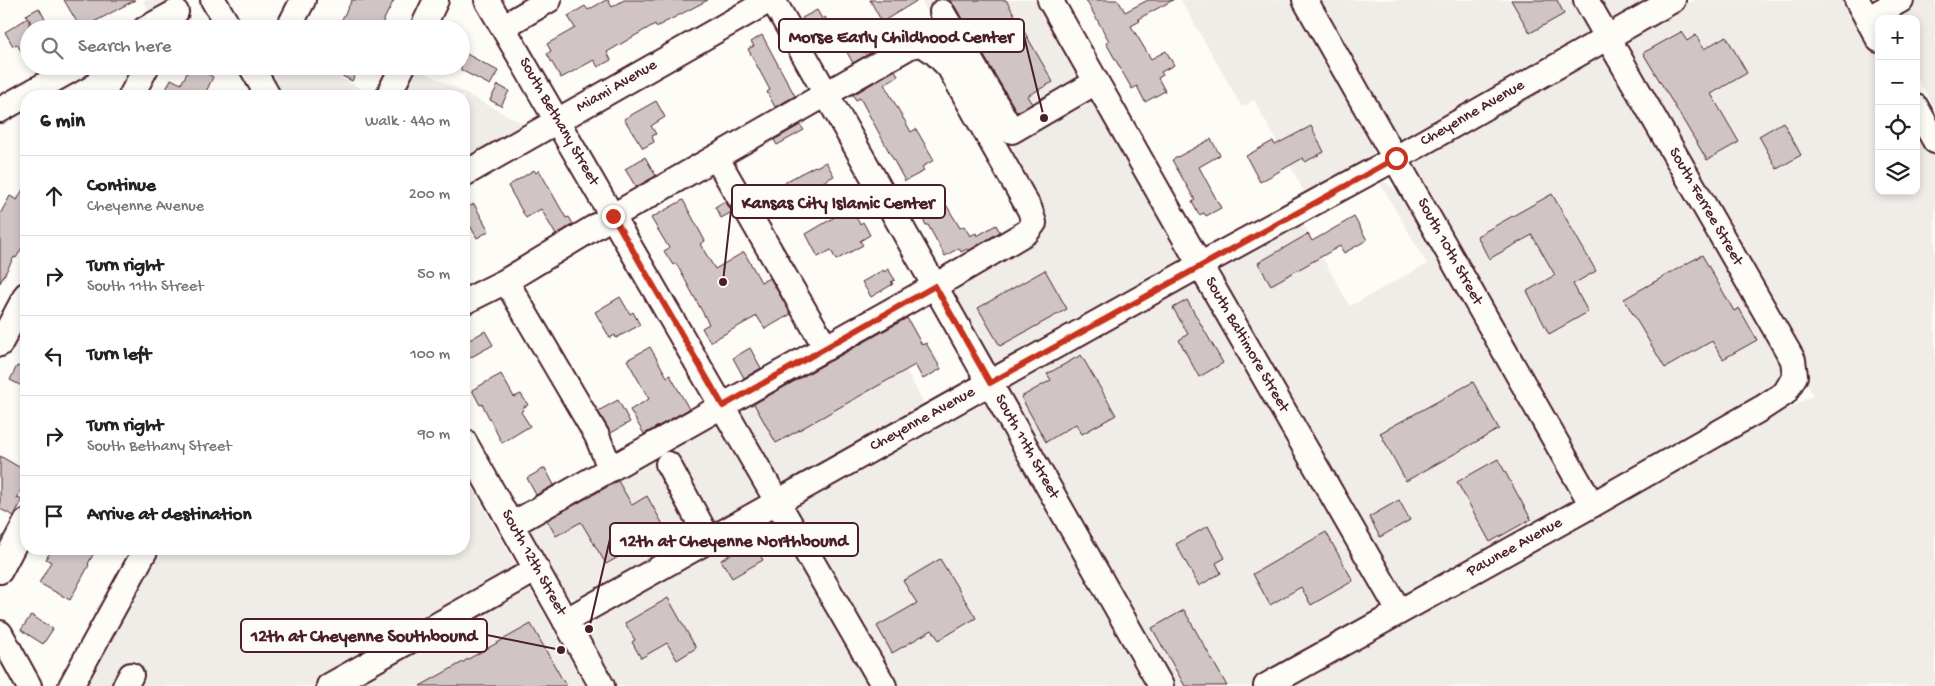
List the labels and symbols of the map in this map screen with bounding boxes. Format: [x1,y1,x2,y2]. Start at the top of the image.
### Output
callout: Morse Early Childhood Center [779,19,1024,52]
text: Morse Early Childhood Center [789,28,1016,49]
street label: South Bethany Street [514,55,603,191]
street label: Miami Avenue [573,56,661,118]
street label: Cheyenne Avenue [1418,76,1529,151]
street label: South Ferree Street [1664,145,1747,271]
route start [1385,147,1408,170]
callout: Kansas City Islamic Center [732,185,945,218]
text: Kansas City Islamic Center [741,194,937,215]
street label: South 10th Street [1412,195,1487,310]
route end [602,205,625,228]
street label: South Baltimore Street [1200,274,1293,417]
street label: Cheyenne Avenue [867,383,979,457]
street label: South 11th Street [989,391,1063,504]
street label: South 12th Street [496,507,571,621]
street label: Pawnee Avenue [1463,514,1567,583]
callout: 12th at Cheyenne Northbound [610,523,858,556]
text: 12th at Cheyenne Northbound [619,532,850,553]
callout: 12th at Cheyenne Southbound [241,619,487,652]
text: 12th at Cheyenne Southbound [250,627,479,648]

